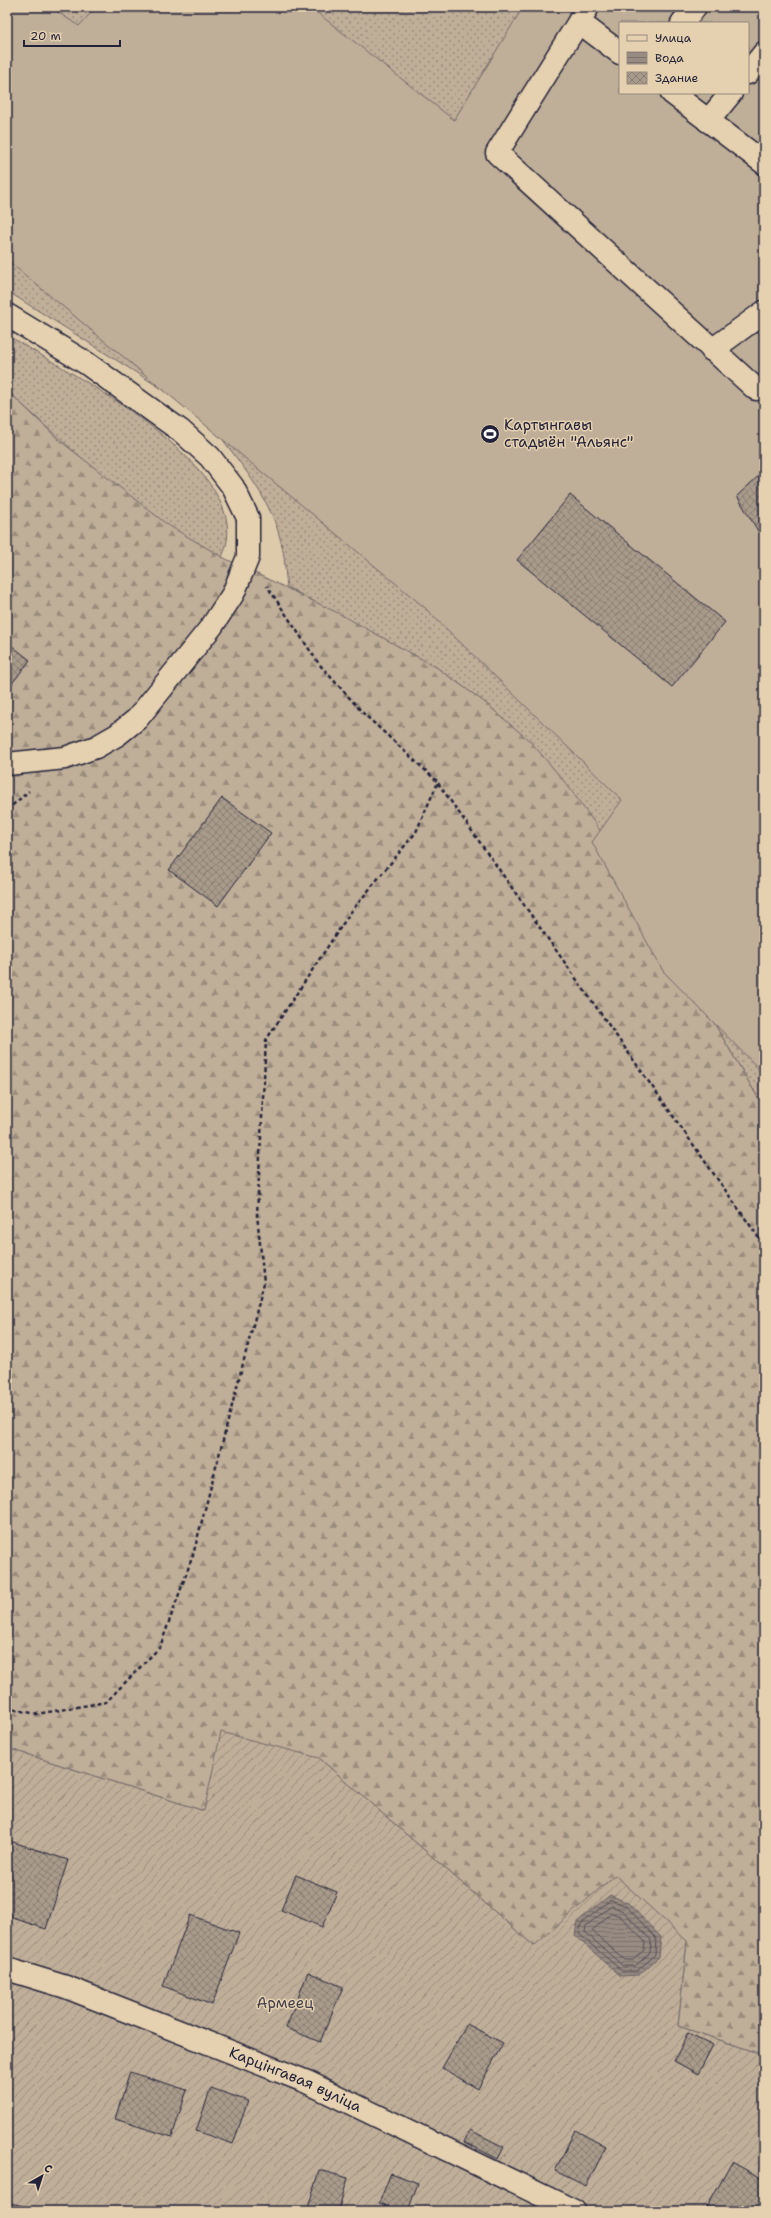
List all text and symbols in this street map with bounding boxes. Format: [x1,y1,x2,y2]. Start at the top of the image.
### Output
scale bar [24,22,120,48]
legend [619,22,749,94]
text: 20 m [30,28,61,44]
text: Улица [655,30,692,46]
text: Вода [655,50,684,66]
text: Здание [655,70,699,86]
place label: Картынгавы стадыён "Альянс" [504,415,633,452]
sports icon: Картынгавы стадыён "Альянс" [479,423,501,445]
park label: Армеец [256,1993,314,2013]
street label: Карцінгавая вуліца [226,2042,366,2117]
north arrow [22,2156,62,2196]
text: С [41,2161,56,2177]

